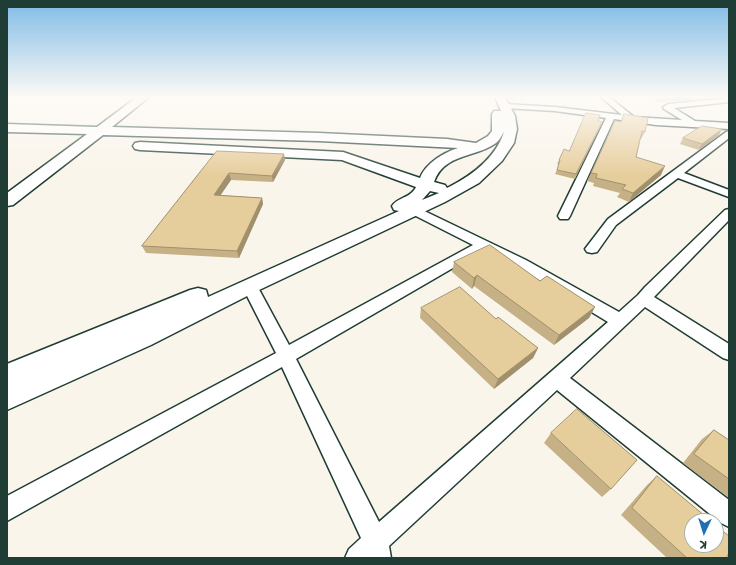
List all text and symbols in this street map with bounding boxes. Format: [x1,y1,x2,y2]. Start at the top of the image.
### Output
north arrow [684,513,724,553]
text: K [699,537,707,552]

